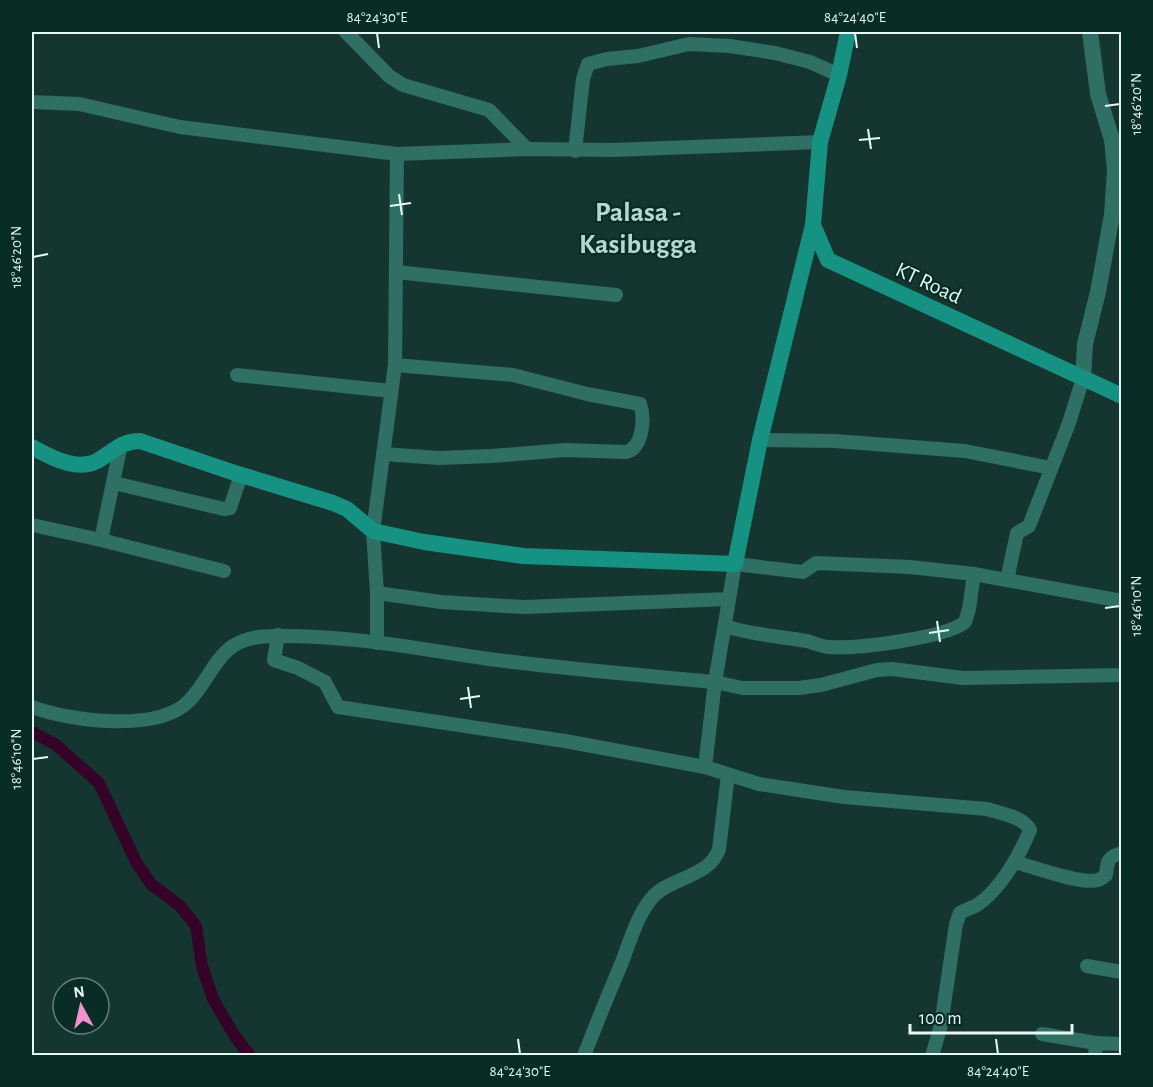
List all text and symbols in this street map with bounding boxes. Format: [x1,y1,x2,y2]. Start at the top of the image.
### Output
text: 84°24'30"E [347,10,407,25]
text: 84°24'40"E [824,10,886,25]
text: 18°46'20"N [1129,73,1144,135]
district label: Palasa - Kasibugga [579,199,697,259]
text: 18°46'20"N [9,226,24,288]
street label: KT Road [892,258,965,308]
text: 18°46'10"N [1129,576,1144,636]
text: 18°46'10"N [9,729,24,789]
north arrow [51,976,111,1036]
text: N [72,983,86,1001]
scale bar [910,997,1072,1035]
text: 100 m [919,1010,962,1028]
text: 84°24'30"E [490,1064,550,1079]
text: 84°24'40"E [967,1064,1029,1079]

